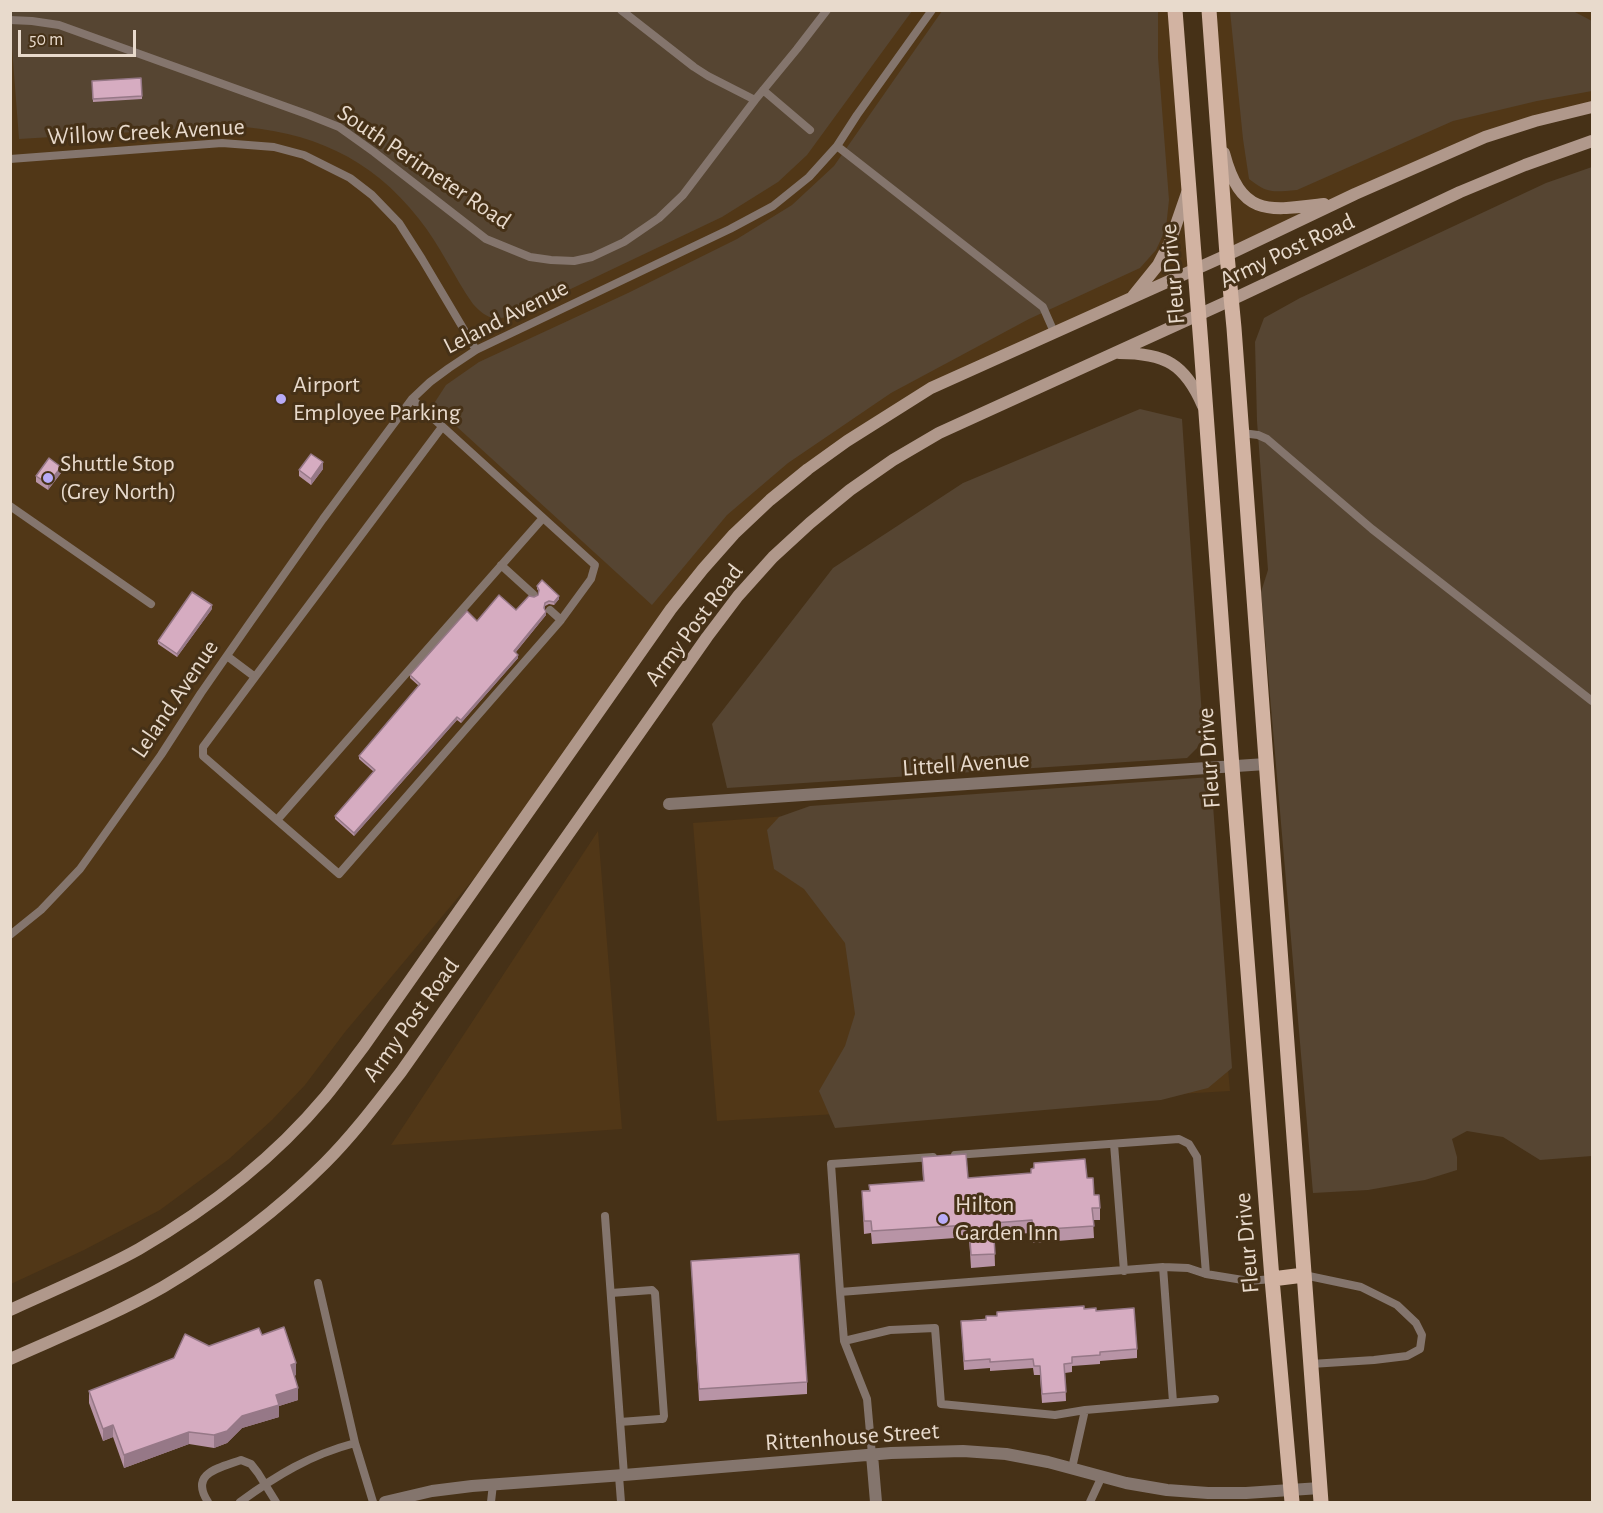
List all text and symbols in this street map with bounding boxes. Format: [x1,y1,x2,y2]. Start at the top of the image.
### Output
scale bar [21,18,140,56]
text: 50 m [29,31,63,49]
street label: South Perimeter Road [332,98,516,236]
street label: Willow Creek Avenue [47,112,245,152]
street label: Army Post Road [1215,207,1359,295]
street label: Fleur Drive [1154,222,1192,326]
street label: Leland Avenue [439,273,573,361]
place label: Airport Employee Parking [293,371,460,427]
marker: Airport Employee Parking [274,392,288,406]
place label: Shuttle Stop (Grey North) [60,450,177,506]
marker: Shuttle Stop (Grey North) [41,471,55,485]
street label: Army Post Road [639,558,749,692]
street label: Leland Avenue [125,634,225,764]
street label: Fleur Drive [1191,707,1227,809]
street label: Littell Avenue [901,745,1031,783]
street label: Army Post Road [356,953,466,1087]
place label: Hilton Garden Inn [955,1191,1058,1247]
street label: Fleur Drive [1228,1191,1266,1295]
marker: Hilton Garden Inn [936,1212,950,1226]
street label: Rittenhouse Street [764,1417,940,1457]

